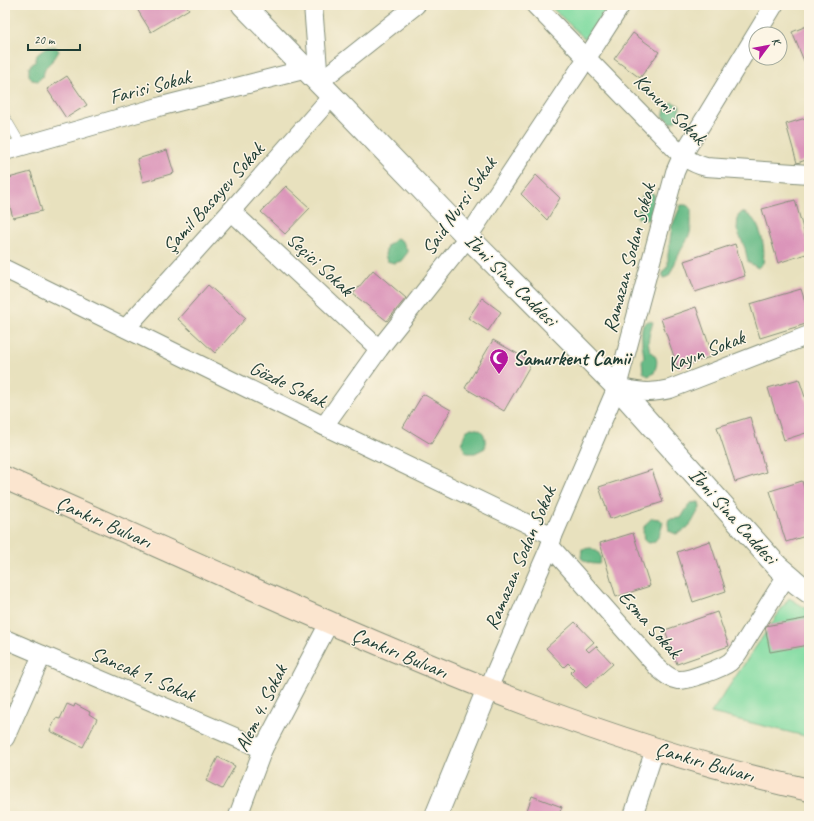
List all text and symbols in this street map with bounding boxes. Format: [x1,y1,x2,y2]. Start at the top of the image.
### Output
scale bar [28,26,80,52]
north arrow [748,26,788,66]
text: 20 m [34,32,56,48]
text: K [769,35,785,49]
street label: Farisi Sokak [107,64,195,110]
street label: Kanuni Sokak [629,68,713,151]
street label: Şamil Basayev Sokak [157,136,270,258]
street label: Said Nursi Sokak [416,151,503,260]
street label: Ramazan Sodan Sokak [597,179,661,335]
street label: Seçici Sokak [281,227,360,302]
street label: İbni Sina Caddesi [459,228,564,333]
street label: Kayın Sokak [664,324,750,377]
place label: Samurkent Camii [513,346,633,371]
mosque icon: Samurkent Camii [488,347,510,375]
street label: Gözde Sokak [246,355,332,414]
street label: İbni Sina Caddesi [683,463,784,571]
street label: Ramazan Sodan Sokak [479,481,562,633]
street label: Çankırı Bulvarı [53,490,156,555]
street label: Esma Sokak [613,585,688,664]
street label: Çankırı Bulvarı [349,622,453,685]
street label: Sancak 1. Sokak [87,641,201,708]
street label: Alem 4. Sokak [229,659,294,756]
street label: Çankırı Bulvarı [653,736,758,788]

